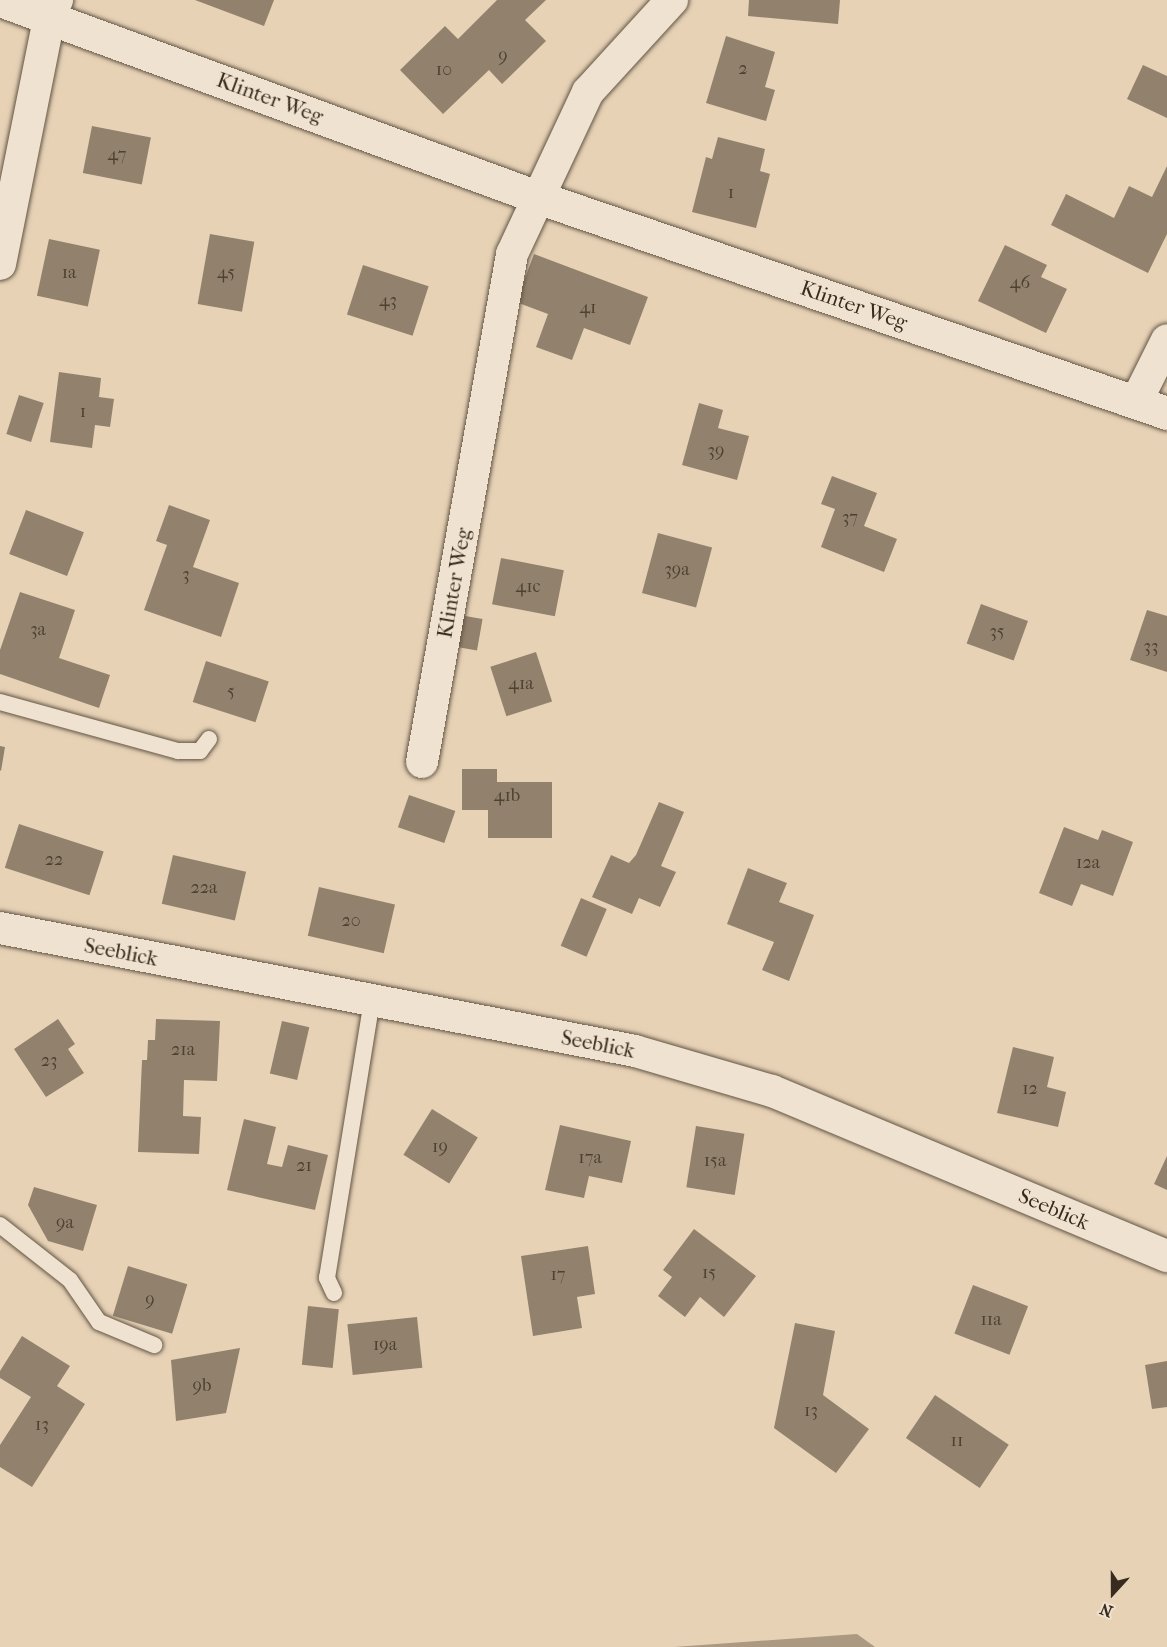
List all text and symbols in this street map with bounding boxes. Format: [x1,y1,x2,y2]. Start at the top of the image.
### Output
house number: 9 [498,45,508,67]
house number: 2 [738,58,748,80]
house number: 10 [436,59,452,81]
street label: Klinter Weg [213,67,327,129]
house number: 47 [108,144,126,166]
house number: 1 [728,182,734,204]
house number: 1a [62,262,76,284]
house number: 45 [217,262,235,284]
house number: 46 [1010,272,1030,294]
street label: Klinter Weg [797,275,911,335]
house number: 43 [379,290,397,312]
house number: 41 [579,297,597,319]
house number: 1 [80,401,86,423]
house number: 39 [708,440,724,462]
house number: 37 [842,507,858,529]
street label: Klinter Weg [432,526,476,640]
house number: 39a [664,559,690,581]
house number: 3 [182,564,190,586]
house number: 41c [516,576,540,598]
house number: 3a [30,619,46,641]
house number: 35 [989,621,1005,643]
house number: 33 [1144,636,1158,658]
house number: 41a [508,673,534,695]
house number: 5 [227,681,235,703]
house number: 41b [494,785,520,807]
house number: 22 [45,849,63,871]
house number: 12a [1076,852,1100,874]
house number: 22a [191,877,217,899]
house number: 20 [341,910,361,932]
street label: Seeblick [82,933,160,971]
street label: Seeblick [559,1025,637,1063]
house number: 21a [171,1039,195,1061]
house number: 23 [41,1050,57,1072]
house number: 12 [1022,1078,1038,1100]
house number: 19 [432,1136,448,1158]
house number: 17a [578,1147,602,1169]
house number: 15a [704,1150,726,1172]
house number: 21 [296,1155,312,1177]
street label: Seeblick [1015,1183,1093,1235]
house number: 9a [56,1212,74,1234]
house number: 15 [702,1262,716,1284]
house number: 17 [550,1264,566,1286]
house number: 9 [145,1289,155,1311]
house number: 11a [980,1309,1002,1331]
house number: 19a [373,1334,397,1356]
house number: 9b [193,1375,211,1397]
house number: 13 [804,1400,818,1422]
house number: 13 [35,1414,49,1436]
house number: 11 [951,1430,963,1452]
north arrow [1083,1563,1143,1623]
text: N [1097,1599,1115,1621]

